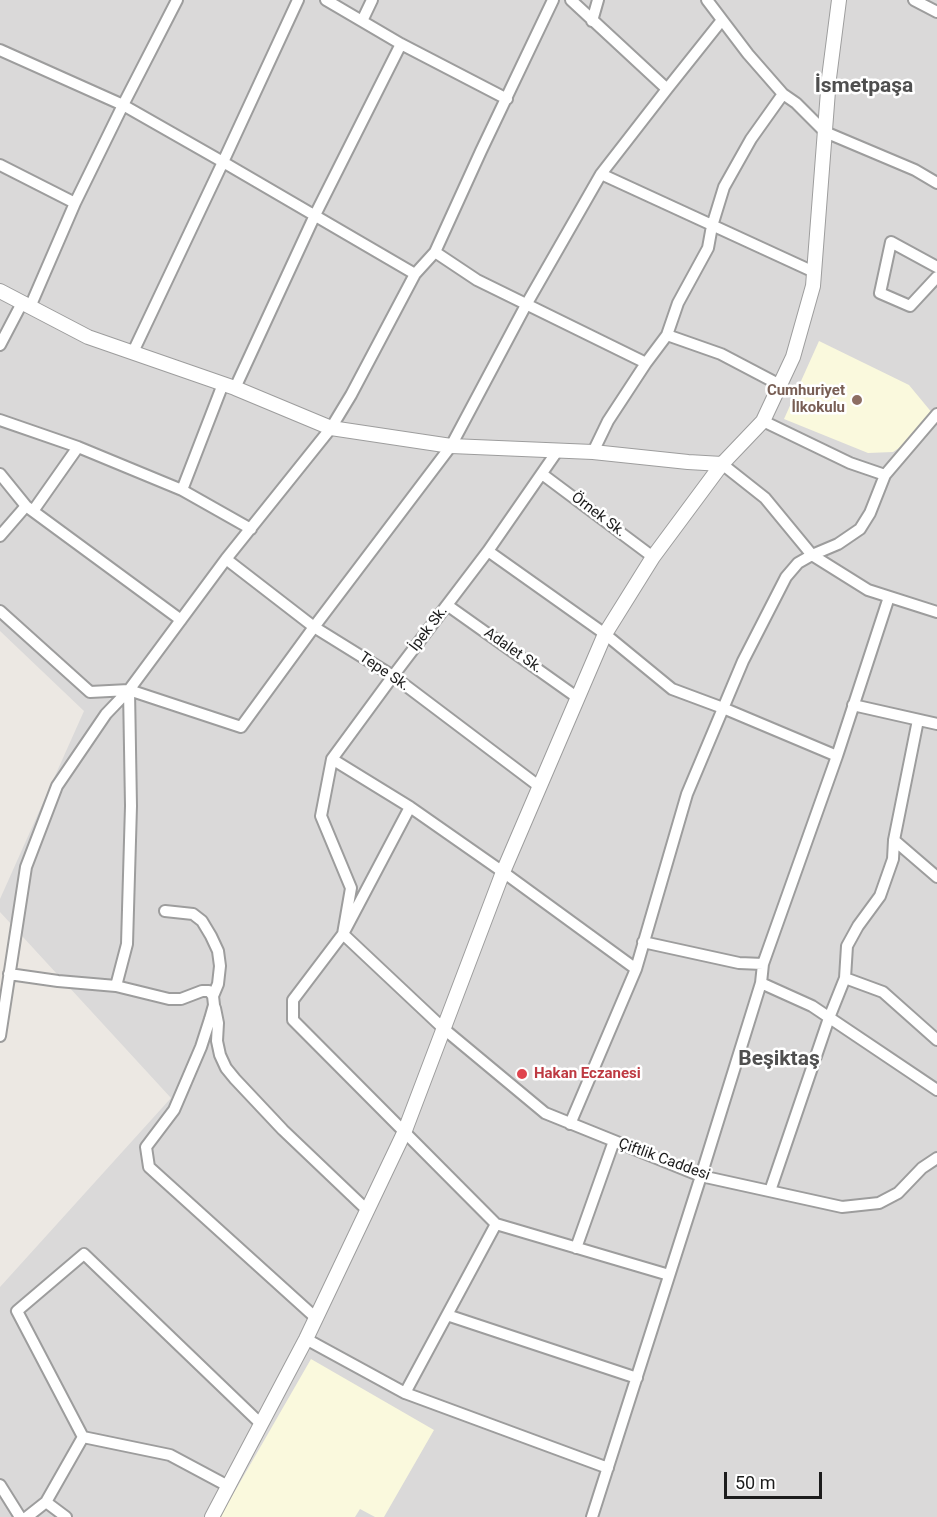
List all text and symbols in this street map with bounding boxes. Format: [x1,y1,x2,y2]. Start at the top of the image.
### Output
district label: İsmetpaşa [815,74,913,100]
place label: Cumhuriyet İlkokulu [767,382,845,417]
marker: Cumhuriyet İlkokulu [850,393,864,407]
street label: Örnek Sk. [567,489,629,541]
street label: İpek Sk. [406,603,452,655]
street label: Adalet Sk. [480,624,546,678]
street label: Tepe Sk. [355,649,413,695]
district label: Beşiktaş [738,1047,820,1073]
place label: Hakan Eczanesi [534,1065,641,1083]
marker: Hakan Eczanesi [515,1067,529,1081]
street label: Çiftlik Caddesi [616,1135,712,1185]
scale bar [727,1460,824,1498]
text: 50 m [735,1472,775,1493]

